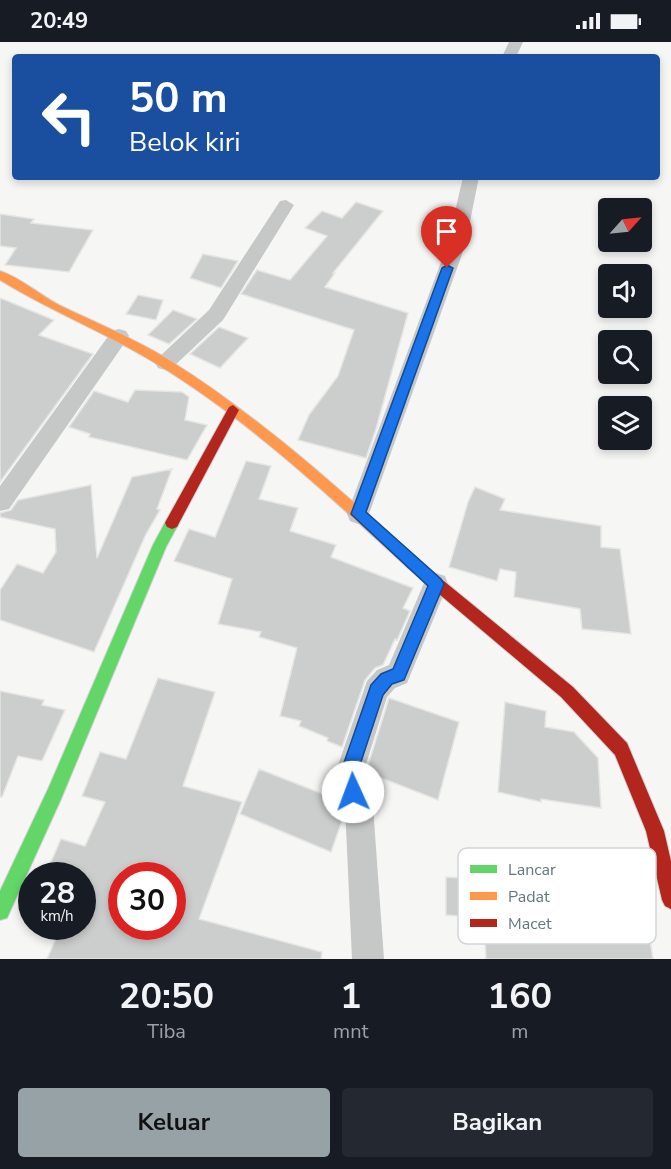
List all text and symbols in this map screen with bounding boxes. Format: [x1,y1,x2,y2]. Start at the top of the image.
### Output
text: 20:49 [30,6,88,36]
text: 50 m [129,70,228,127]
icon: left [30,78,108,156]
text: Belok kiri [129,124,241,161]
north arrow [598,198,652,252]
map controls [598,198,652,450]
pin [421,206,472,268]
icon: arrive [430,215,463,248]
button: sound [598,264,652,318]
button: search [598,330,652,384]
button: layers [598,396,652,450]
position arrow [321,760,385,824]
legend [458,848,656,944]
text: Lancar [508,859,556,881]
speed limit sign: 30 [108,862,186,940]
text: 28 [39,873,75,914]
text: Padat [508,886,550,908]
text: km/h [40,906,74,926]
text: Macet [508,913,552,935]
text: 20:50 [119,972,214,1021]
text: 1 [340,972,362,1021]
text: 160 [487,972,552,1021]
text: Tiba [147,1018,186,1045]
text: mnt [333,1018,369,1045]
text: m [511,1018,528,1045]
button: Keluar [18,1088,330,1157]
button: Bagikan [342,1088,653,1157]

